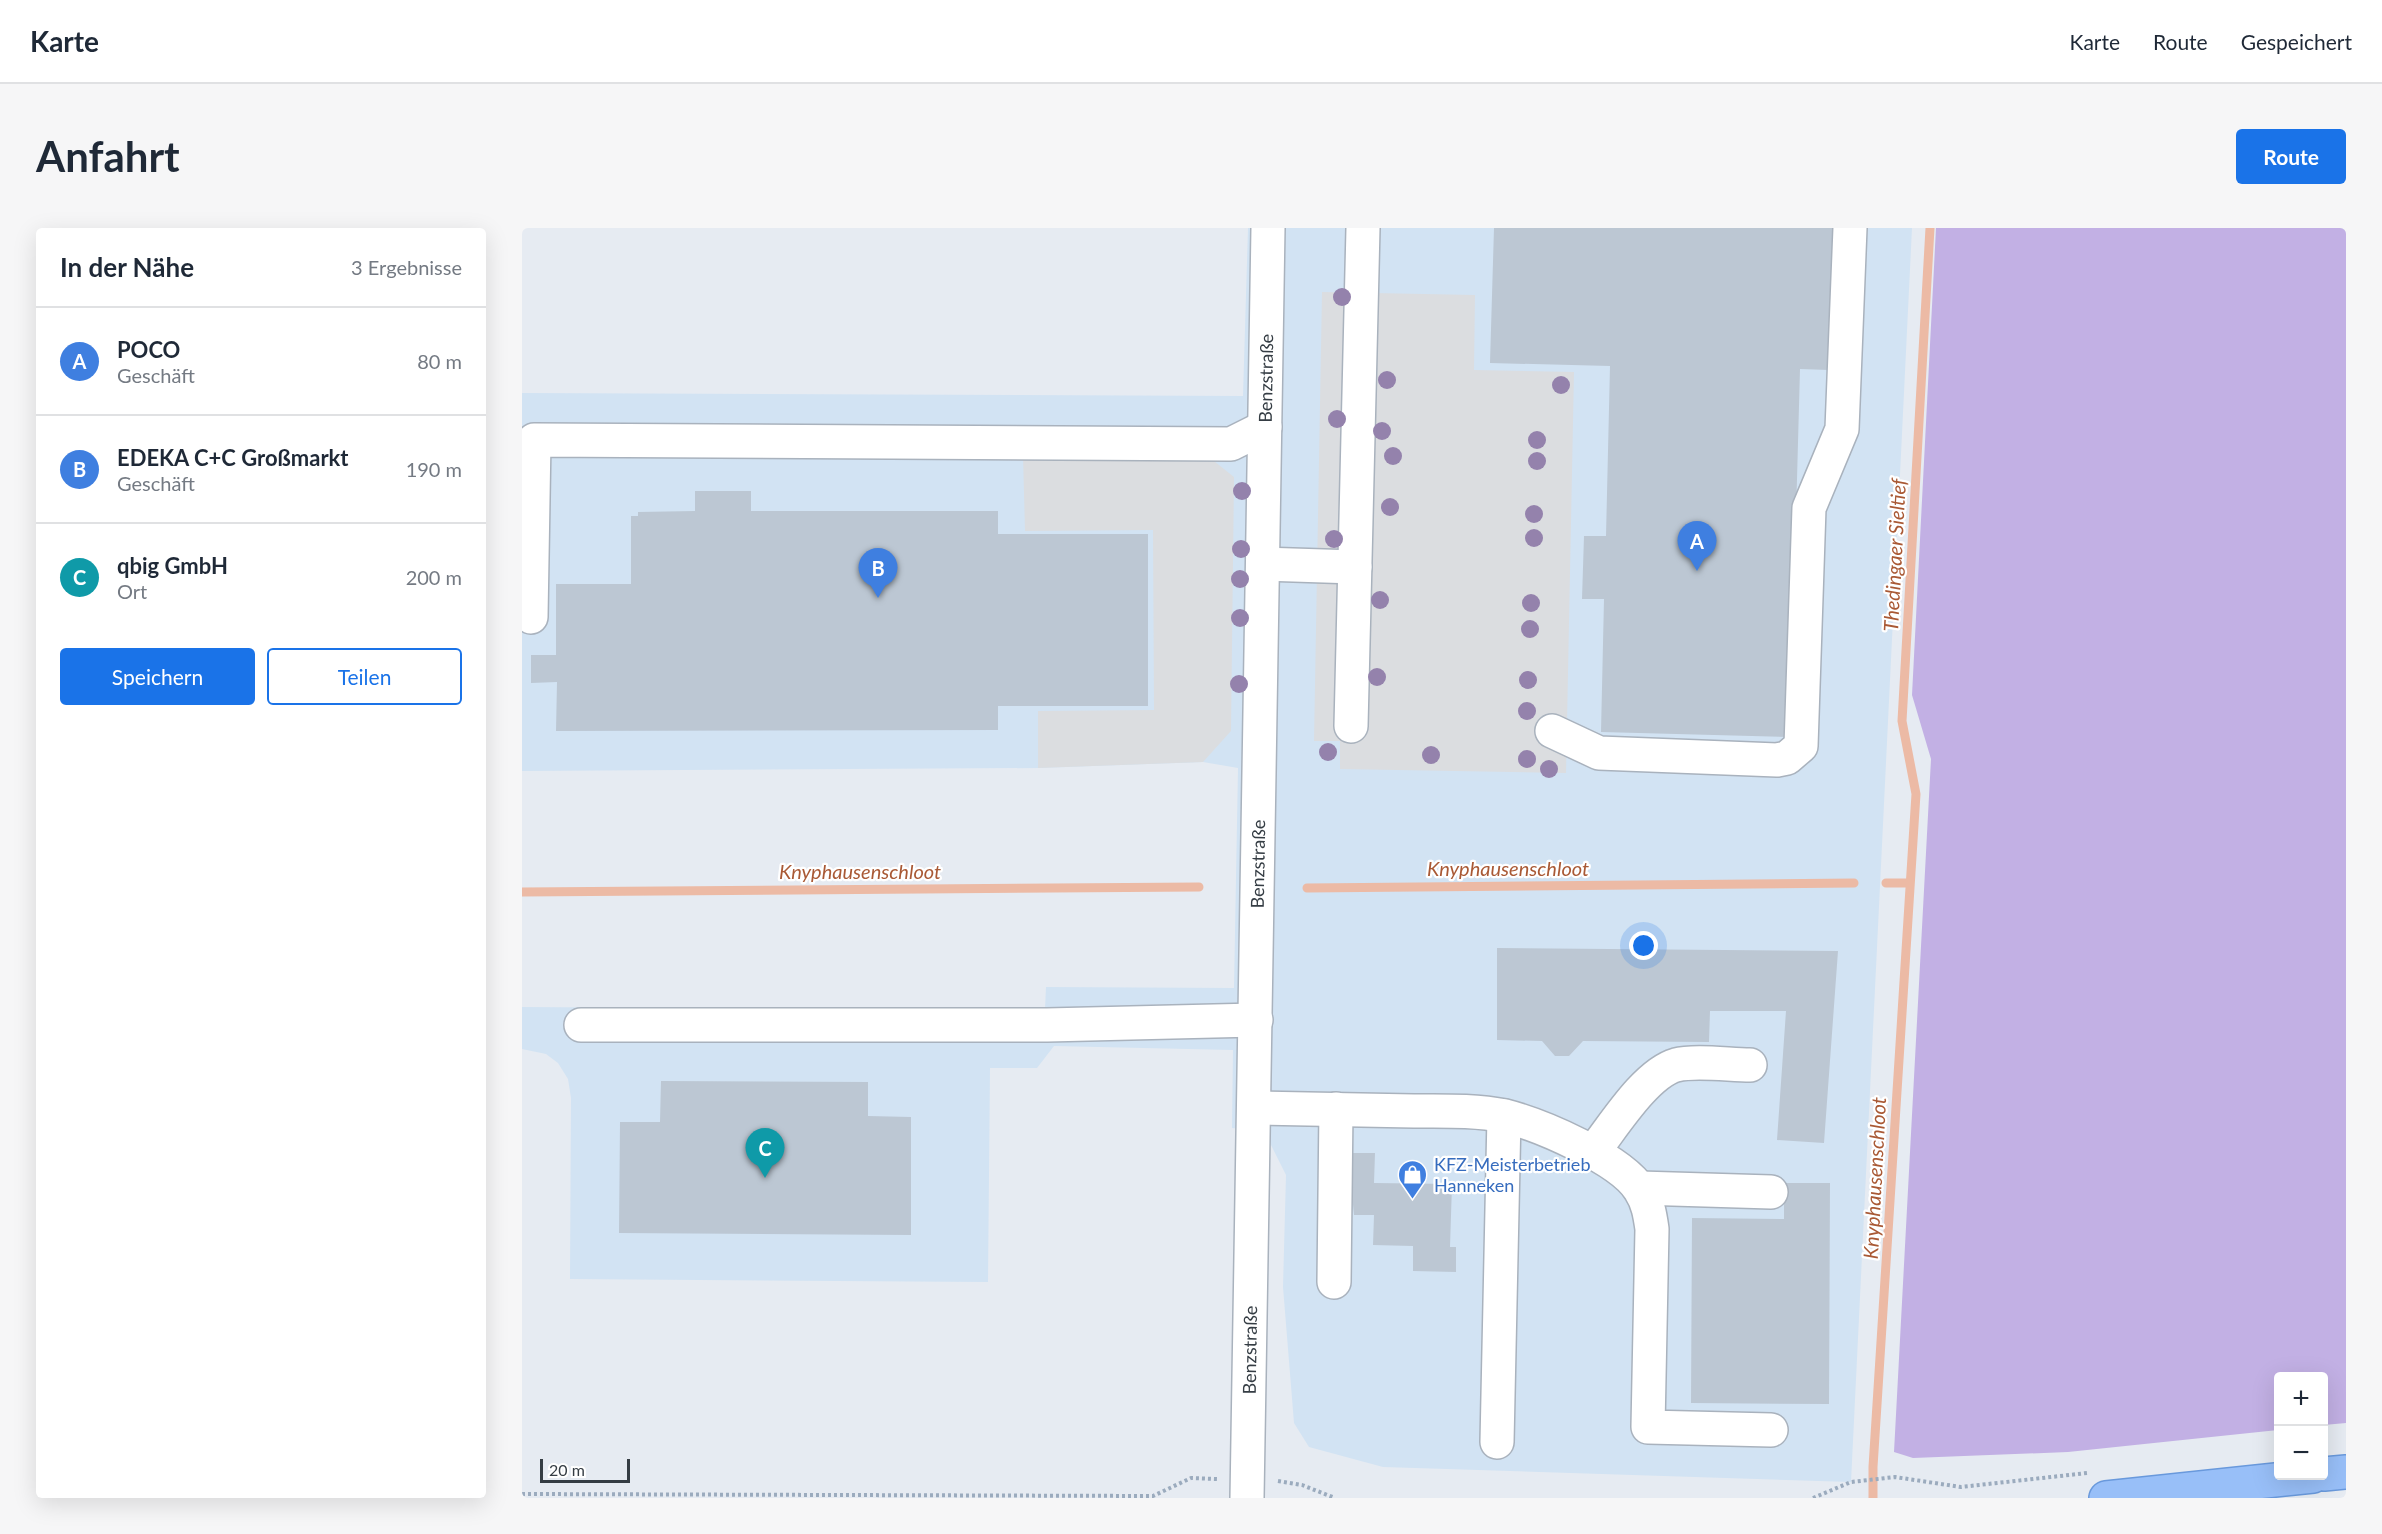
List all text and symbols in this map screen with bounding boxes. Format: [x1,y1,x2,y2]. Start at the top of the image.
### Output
text: Karte [30,24,99,58]
text: Karte [2070,29,2120,54]
text: Route [2153,29,2208,54]
text: Gespeichert [2241,29,2352,54]
button: Route [2236,129,2346,184]
text: Anfahrt [36,131,180,181]
text: In der Nähe [60,251,194,283]
text: 3 Ergebnisse [351,255,462,279]
street label: Benzstraße [1254,334,1277,423]
text: POCO [117,336,180,363]
text: A [73,349,86,373]
text: 80 m [417,349,462,373]
text: Geschäft [117,363,195,387]
text: EDEKA C+C Großmarkt [117,444,349,471]
text: B [73,457,86,481]
text: 190 m [406,457,462,481]
text: Geschäft [117,471,195,495]
water label: Thedingaer Sieltief [1878,476,1910,632]
pin: A [1678,522,1716,571]
pin: B [858,548,898,598]
text: qbig GmbH [117,552,228,579]
text: C [73,565,86,589]
text: 200 m [406,565,462,589]
text: Ort [117,579,147,603]
button: Speichern [60,648,255,705]
button: Teilen [267,648,462,705]
street label: Benzstraße [1246,820,1269,909]
water label: Knyphausenschloot [1427,856,1589,880]
water label: Knyphausenschloot [779,859,941,883]
your location [1629,931,1658,960]
water label: Knyphausenschloot [1858,1096,1890,1260]
pin: C [746,1128,784,1178]
place label: KFZ-Meisterbetrieb Hanneken [1434,1153,1590,1196]
shop icon: KFZ-Meisterbetrieb Hanneken [1397,1158,1429,1200]
street label: Benzstraße [1238,1305,1261,1395]
map controls [2274,1372,2328,1480]
button: + [2274,1372,2328,1426]
button: − [2274,1426,2328,1480]
scale bar [540,1456,630,1484]
text: 20 m [549,1460,585,1479]

